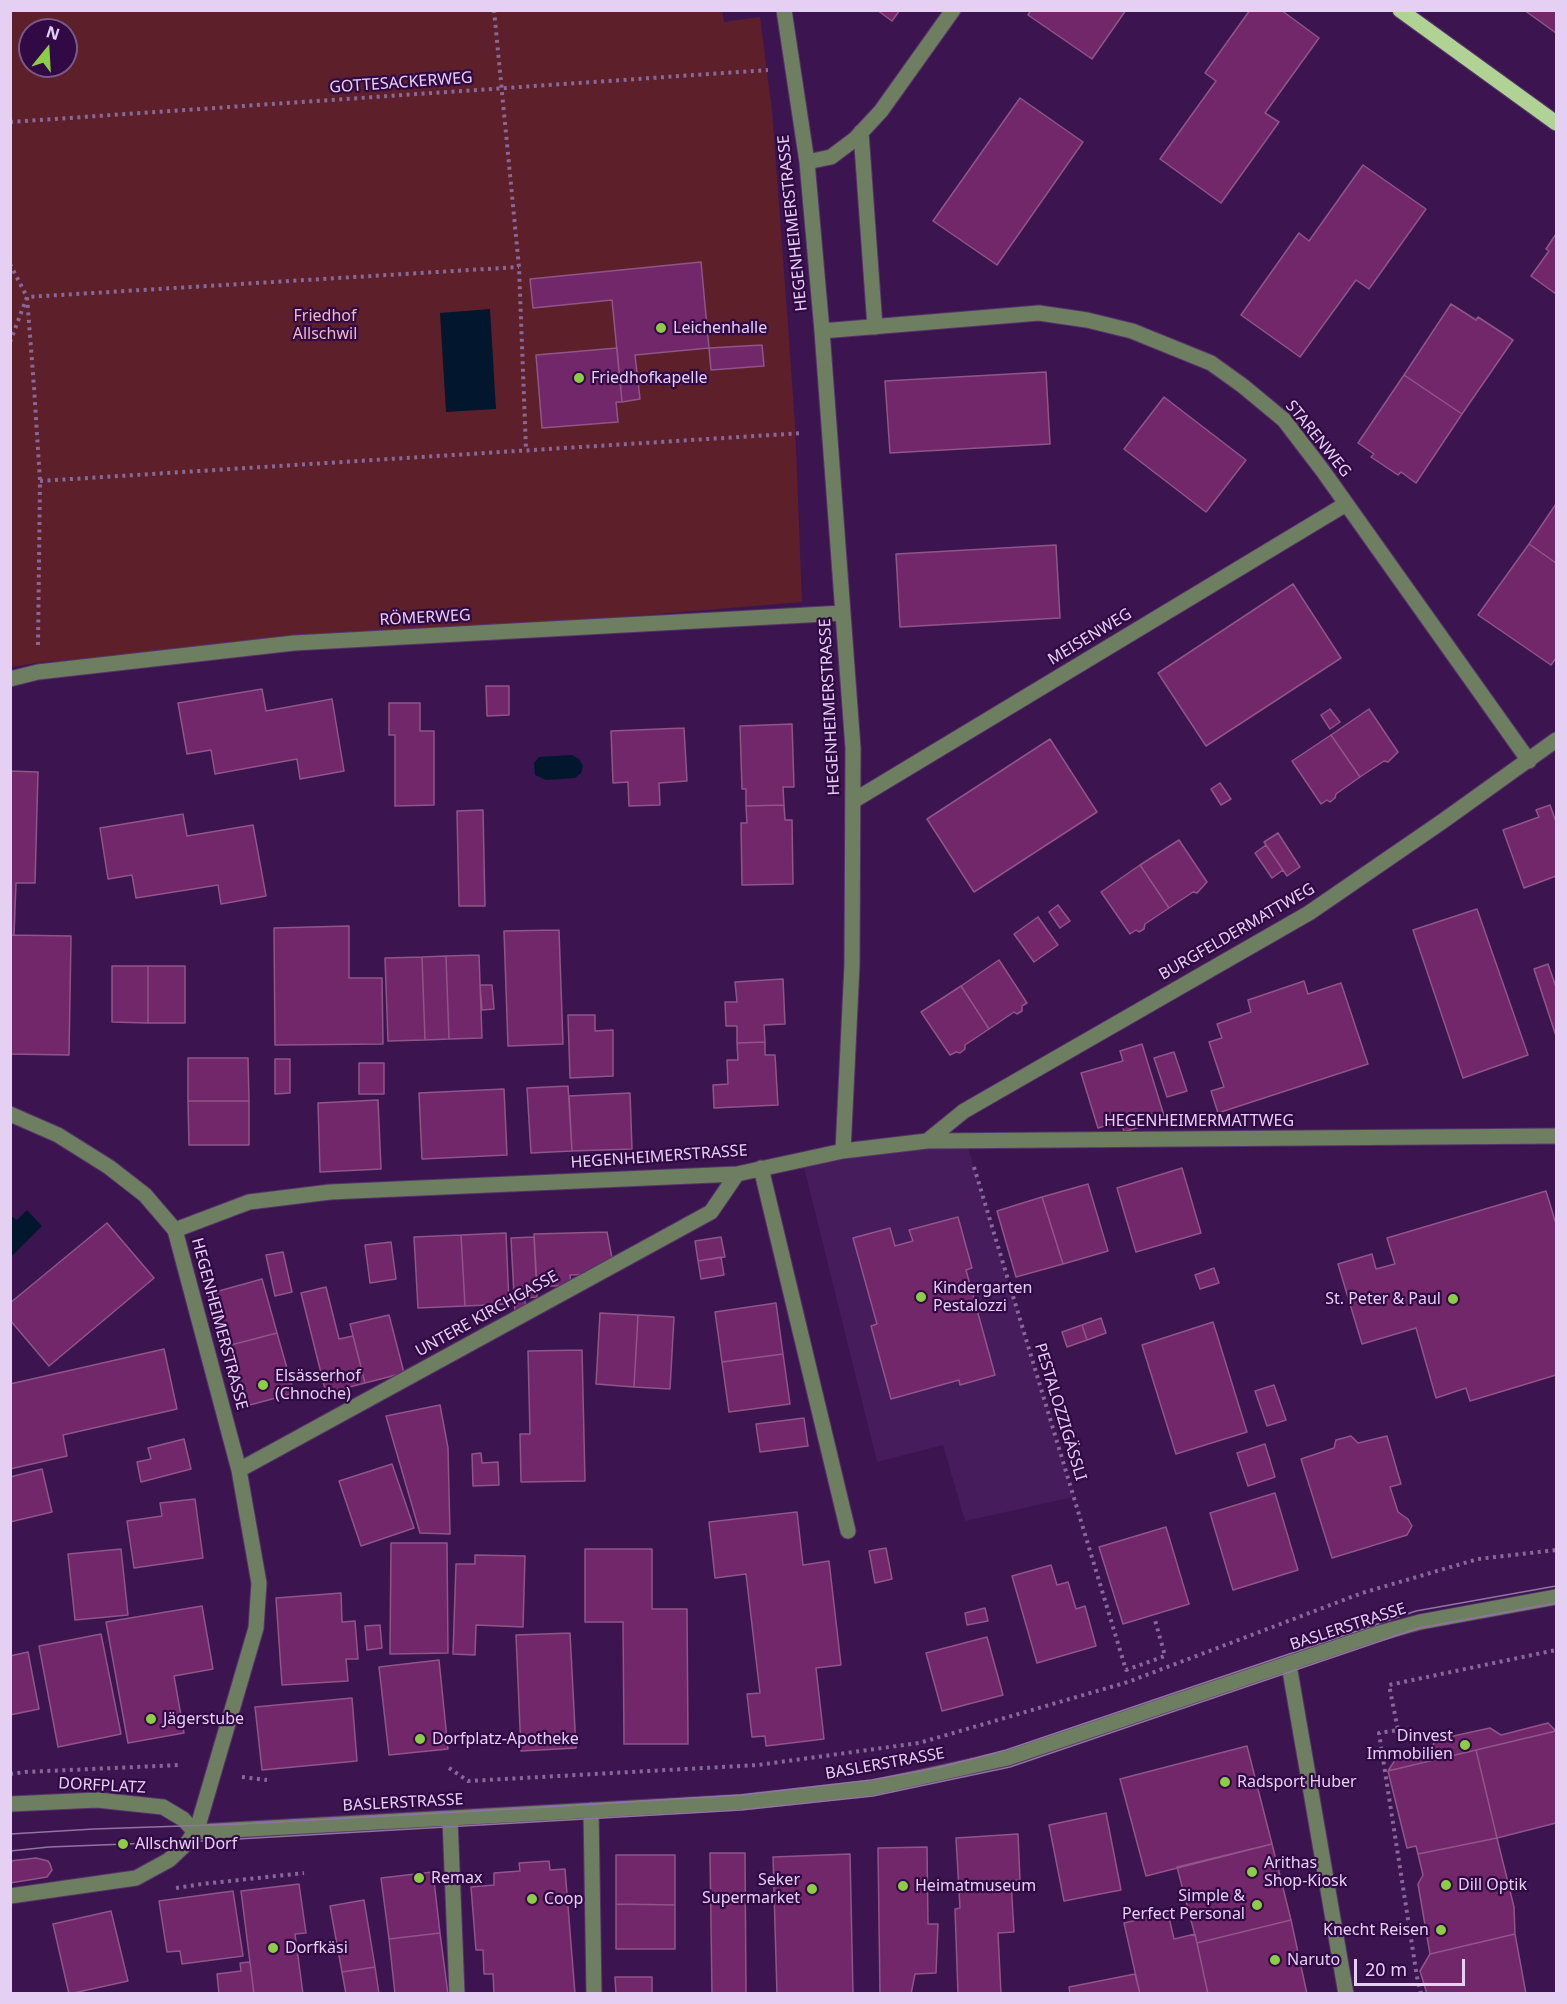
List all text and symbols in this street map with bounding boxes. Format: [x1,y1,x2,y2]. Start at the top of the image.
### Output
north arrow [18,18,78,78]
text: N [43,20,63,45]
street label: GOTTESACKERWEG [329,68,473,98]
street label: HEGENHEIMERSTRASSE [774,134,812,312]
park label: Friedhof Allschwil [293,306,357,344]
place label: Leichenhalle [673,318,767,338]
marker: Leichenhalle [654,321,668,335]
place label: Friedhofkapelle [591,368,708,388]
marker: Friedhofkapelle [572,371,586,385]
street label: STARENWEG [1281,397,1355,481]
street label: MEISENWEG [1045,605,1135,669]
street label: RÖMERWEG [379,606,471,630]
street label: HEGENHEIMERSTRASSE [816,618,844,796]
street label: BURGFELDERMATTWEG [1156,879,1318,985]
street label: HEGENHEIMERMATTWEG [1104,1111,1294,1131]
street label: HEGENHEIMERSTRASSE [570,1141,748,1173]
street label: HEGENHEIMERSTRASSE [187,1236,251,1412]
street label: UNTERE KIRCHGASSE [412,1267,562,1361]
place label: Kindergarten Pestalozzi [933,1278,1032,1316]
place label: St. Peter & Paul [1325,1289,1441,1309]
marker: Kindergarten Pestalozzi [914,1290,928,1304]
marker: St. Peter & Paul [1446,1292,1460,1306]
street label: PESTALOZZIGÄSSLI [1030,1341,1090,1483]
place label: Elsässerhof (Chnoche) [275,1366,361,1404]
marker: Elsässerhof (Chnoche) [256,1378,270,1392]
street label: BASLERSTRASSE [1288,1599,1408,1655]
place label: Jägerstube [163,1709,244,1729]
marker: Jägerstube [144,1712,158,1726]
place label: Dinvest Immobilien [1367,1726,1453,1764]
place label: Dorfplatz-Apotheke [432,1729,579,1749]
marker: Dorfplatz-Apotheke [413,1732,427,1746]
marker: Dinvest Immobilien [1458,1738,1472,1752]
street label: BASLERSTRASSE [824,1744,946,1784]
place label: Radsport Huber [1237,1772,1357,1792]
street label: DORFPLATZ [58,1774,146,1798]
marker: Radsport Huber [1218,1775,1232,1789]
street label: BASLERSTRASSE [342,1790,464,1816]
place label: Allschwil Dorf [135,1834,237,1854]
marker: Allschwil Dorf [116,1837,130,1851]
place label: Arithas Shop-Kiosk [1264,1853,1347,1891]
marker: Arithas Shop-Kiosk [1245,1865,1259,1879]
place label: Remax [431,1868,482,1888]
place label: Seker Supermarket [702,1870,800,1908]
marker: Remax [412,1871,426,1885]
place label: Dill Optik [1458,1875,1527,1895]
place label: Heimatmuseum [915,1876,1036,1896]
marker: Dill Optik [1439,1878,1453,1892]
marker: Heimatmuseum [896,1879,910,1893]
marker: Seker Supermarket [805,1882,819,1896]
place label: Simple & Perfect Personal [1122,1886,1245,1924]
place label: Coop [544,1889,583,1909]
marker: Coop [525,1892,539,1906]
marker: Simple & Perfect Personal [1250,1898,1264,1912]
place label: Knecht Reisen [1323,1920,1429,1940]
marker: Knecht Reisen [1434,1923,1448,1937]
place label: Dorfkäsi [285,1938,348,1958]
marker: Dorfkäsi [266,1941,280,1955]
scale bar [1357,1947,1468,1985]
place label: Naruto [1287,1950,1340,1970]
marker: Naruto [1268,1953,1282,1967]
text: 20 m [1365,1957,1407,1981]

